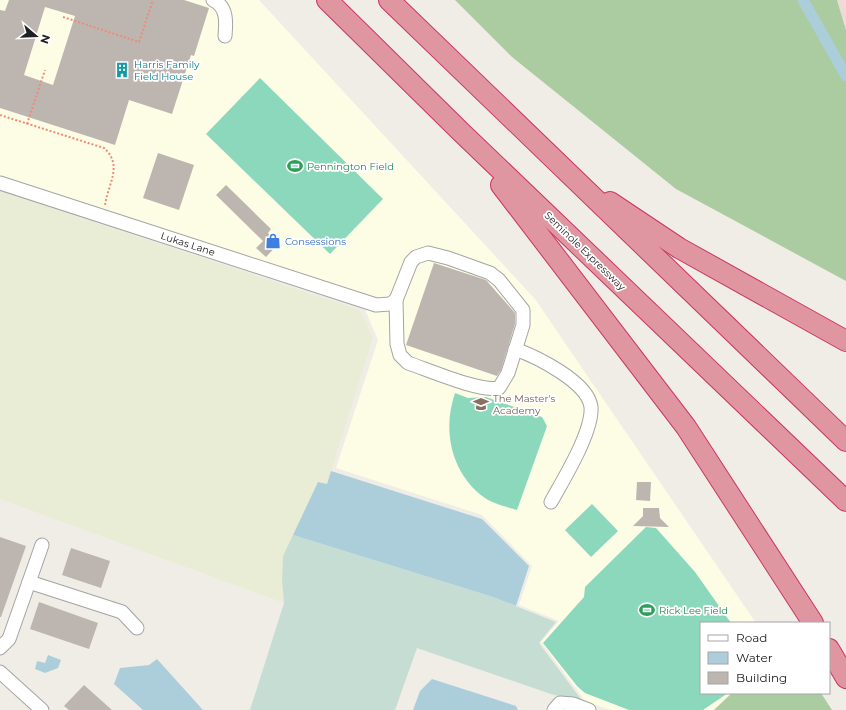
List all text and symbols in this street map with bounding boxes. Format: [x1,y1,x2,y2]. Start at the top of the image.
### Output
north arrow [16,16,56,56]
text: N [37,33,54,46]
place label: Harris Family Field House [134,58,200,83]
building icon: Harris Family Field House [113,61,131,79]
sports icon: Pennington Field [286,157,304,175]
place label: Pennington Field [307,160,394,173]
street label: Seminole Expressway [542,209,629,294]
street label: Lukas Lane [159,229,217,259]
shop icon: Consessions [264,232,282,250]
place label: Consessions [285,235,346,248]
place label: The Master's Academy [493,392,555,417]
school or university icon: The Master's Academy [472,395,490,413]
sports icon: Rick Lee Field [638,601,656,619]
place label: Rick Lee Field [659,604,728,617]
legend [700,622,830,694]
text: Road [736,630,767,645]
text: Water [736,650,773,665]
text: Building [736,670,787,685]

